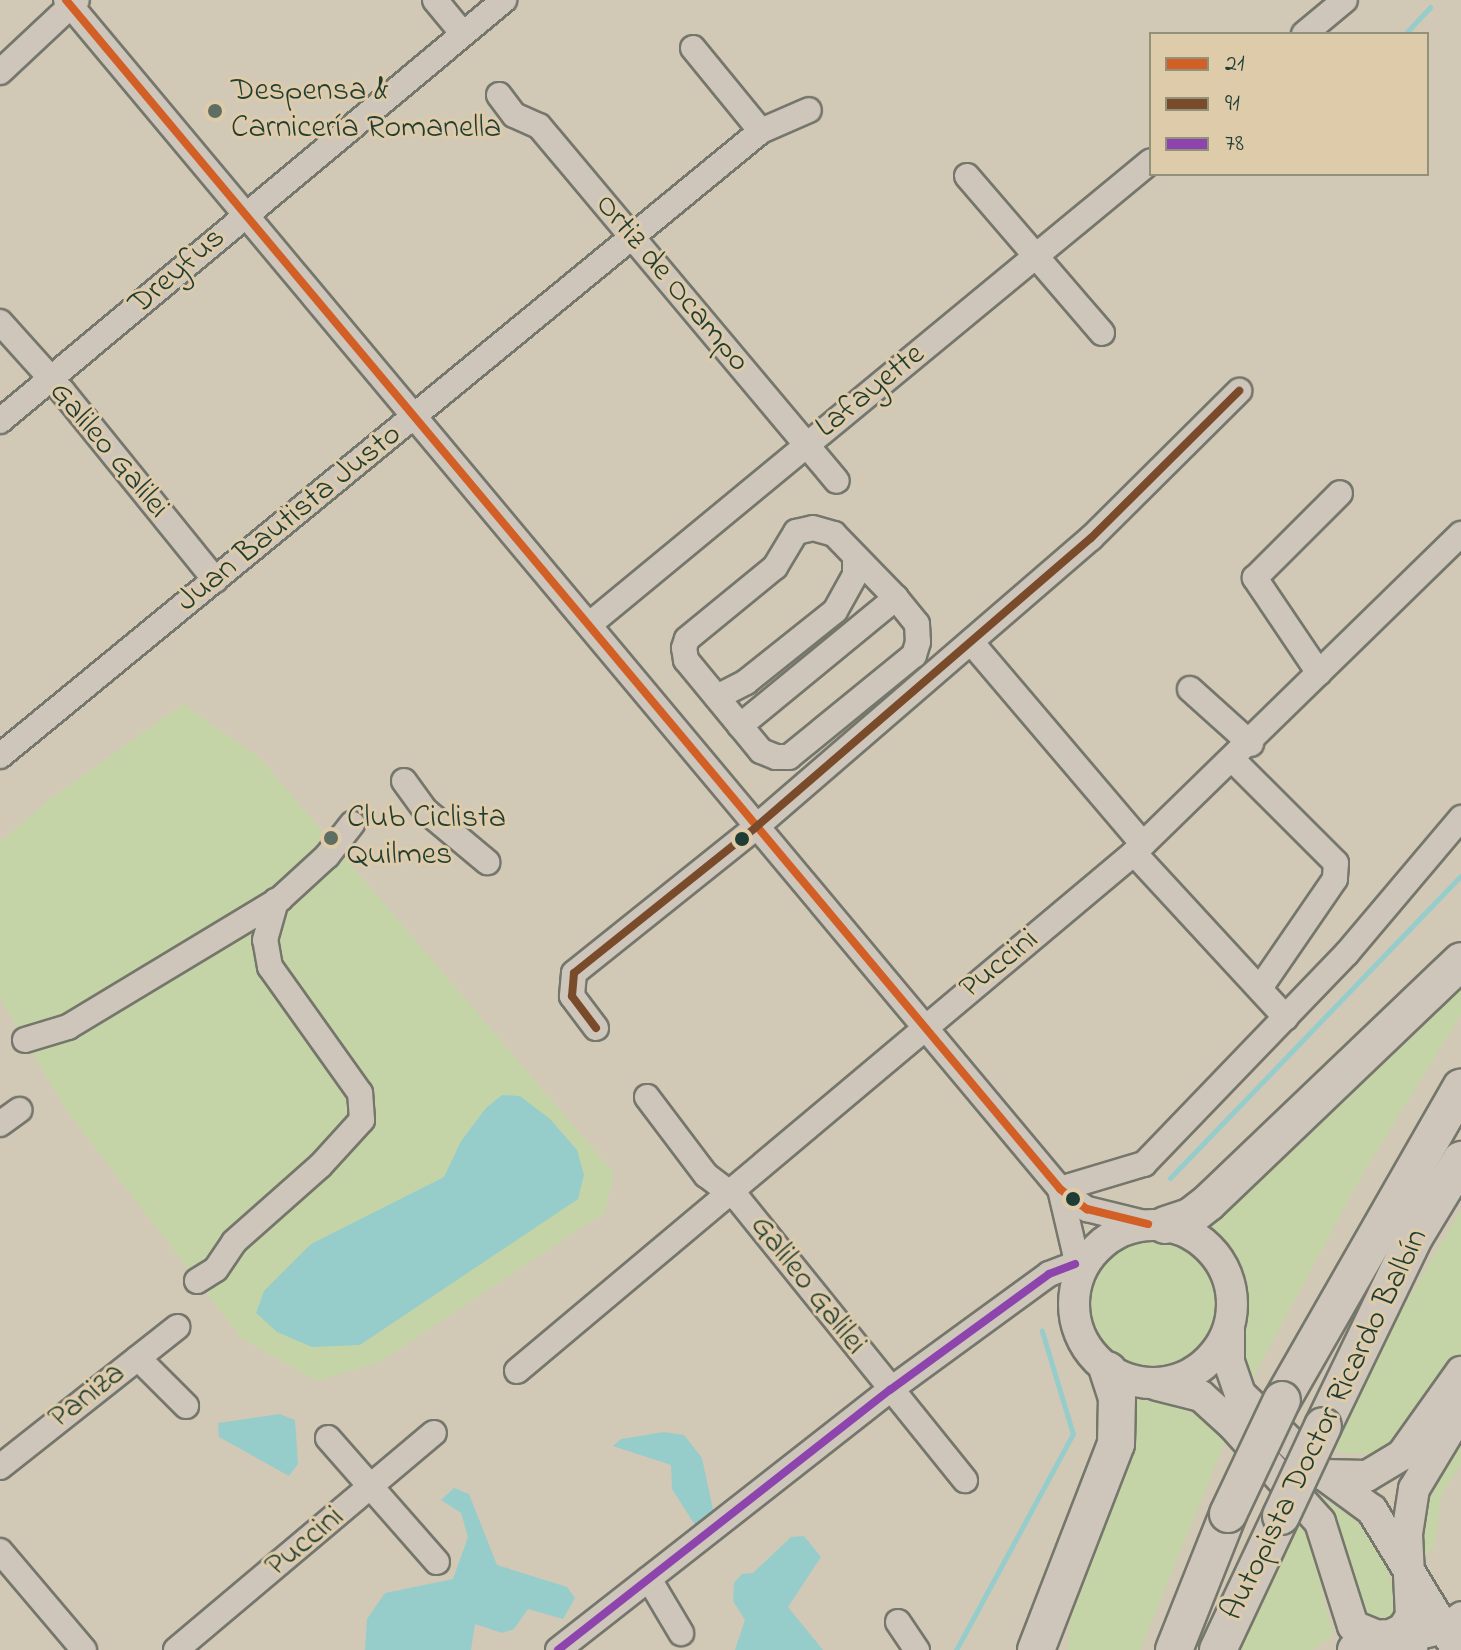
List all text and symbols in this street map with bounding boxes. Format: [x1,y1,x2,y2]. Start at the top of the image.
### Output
legend [1149,32,1429,176]
text: 21 [1225,47,1245,82]
place label: Despensa & Carnicería Romanella [231,74,501,149]
text: 91 [1225,87,1240,122]
marker: Despensa & Carnicería Romanella [206,102,224,120]
text: 78 [1225,127,1244,162]
street label: Ortiz de Ocampo [585,187,757,381]
street label: Dreyfus [122,220,234,324]
street label: Lafayette [809,336,933,448]
street label: Galileo Galilei [40,375,176,527]
street label: Juan Bautista Justo [170,417,410,621]
place label: Club Ciclista Quilmes [347,801,506,876]
marker: Club Ciclista Quilmes [322,829,340,847]
unlabelled marker [734,831,750,847]
street label: Puccini [953,922,1047,1008]
unlabelled marker [1065,1191,1081,1207]
street label: Galileo Galilei [741,1208,873,1364]
street label: Autopista Doctor Ricardo Balbín [1214,1223,1438,1627]
street label: Paniza [42,1355,134,1439]
street label: Puccini [259,1499,353,1587]

